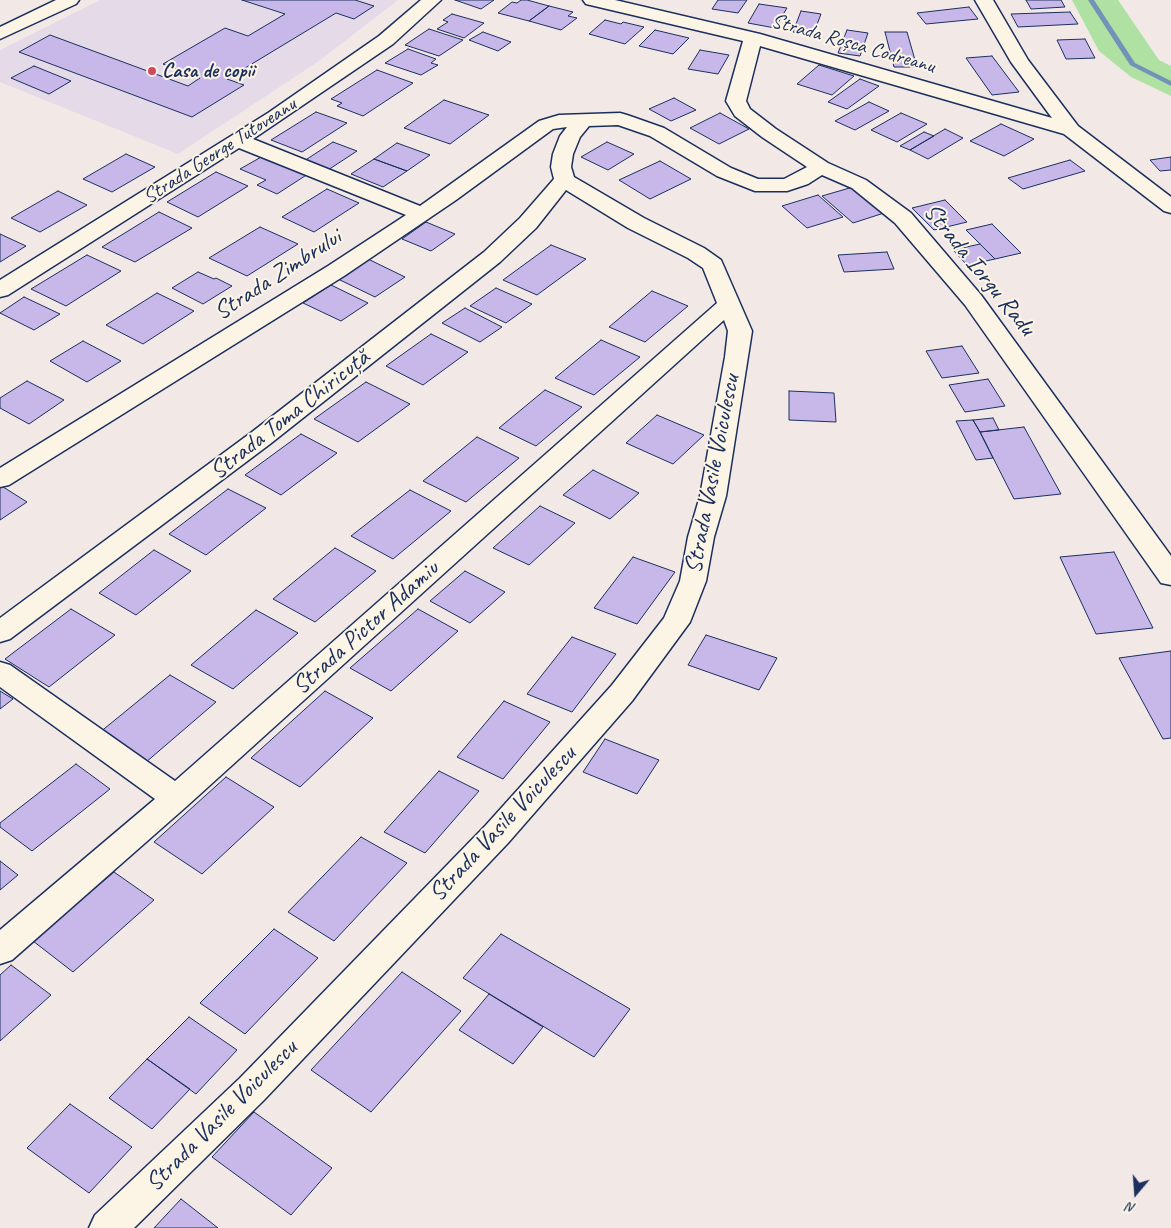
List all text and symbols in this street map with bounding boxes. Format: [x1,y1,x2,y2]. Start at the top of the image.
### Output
street label: Strada Roșca Codreanu [768,9,938,79]
place label: Casa de copii [162,58,254,84]
marker: Casa de copii [146,65,158,77]
street label: Strada George Tutoveanu [139,92,301,210]
street label: Strada Iorgu Radu [916,198,1042,342]
street label: Strada Zimbrului [209,223,347,327]
street label: Strada Toma Chiricuță [204,343,376,487]
street label: Strada Vasile Voiculescu [679,372,747,576]
street label: Strada Pictor Adamiu [287,554,445,702]
street label: Strada Vasile Voiculescu [423,740,583,908]
street label: Strada Vasile Voiculescu [140,1034,304,1198]
north arrow [1111,1168,1161,1218]
text: N [1124,1198,1138,1217]

